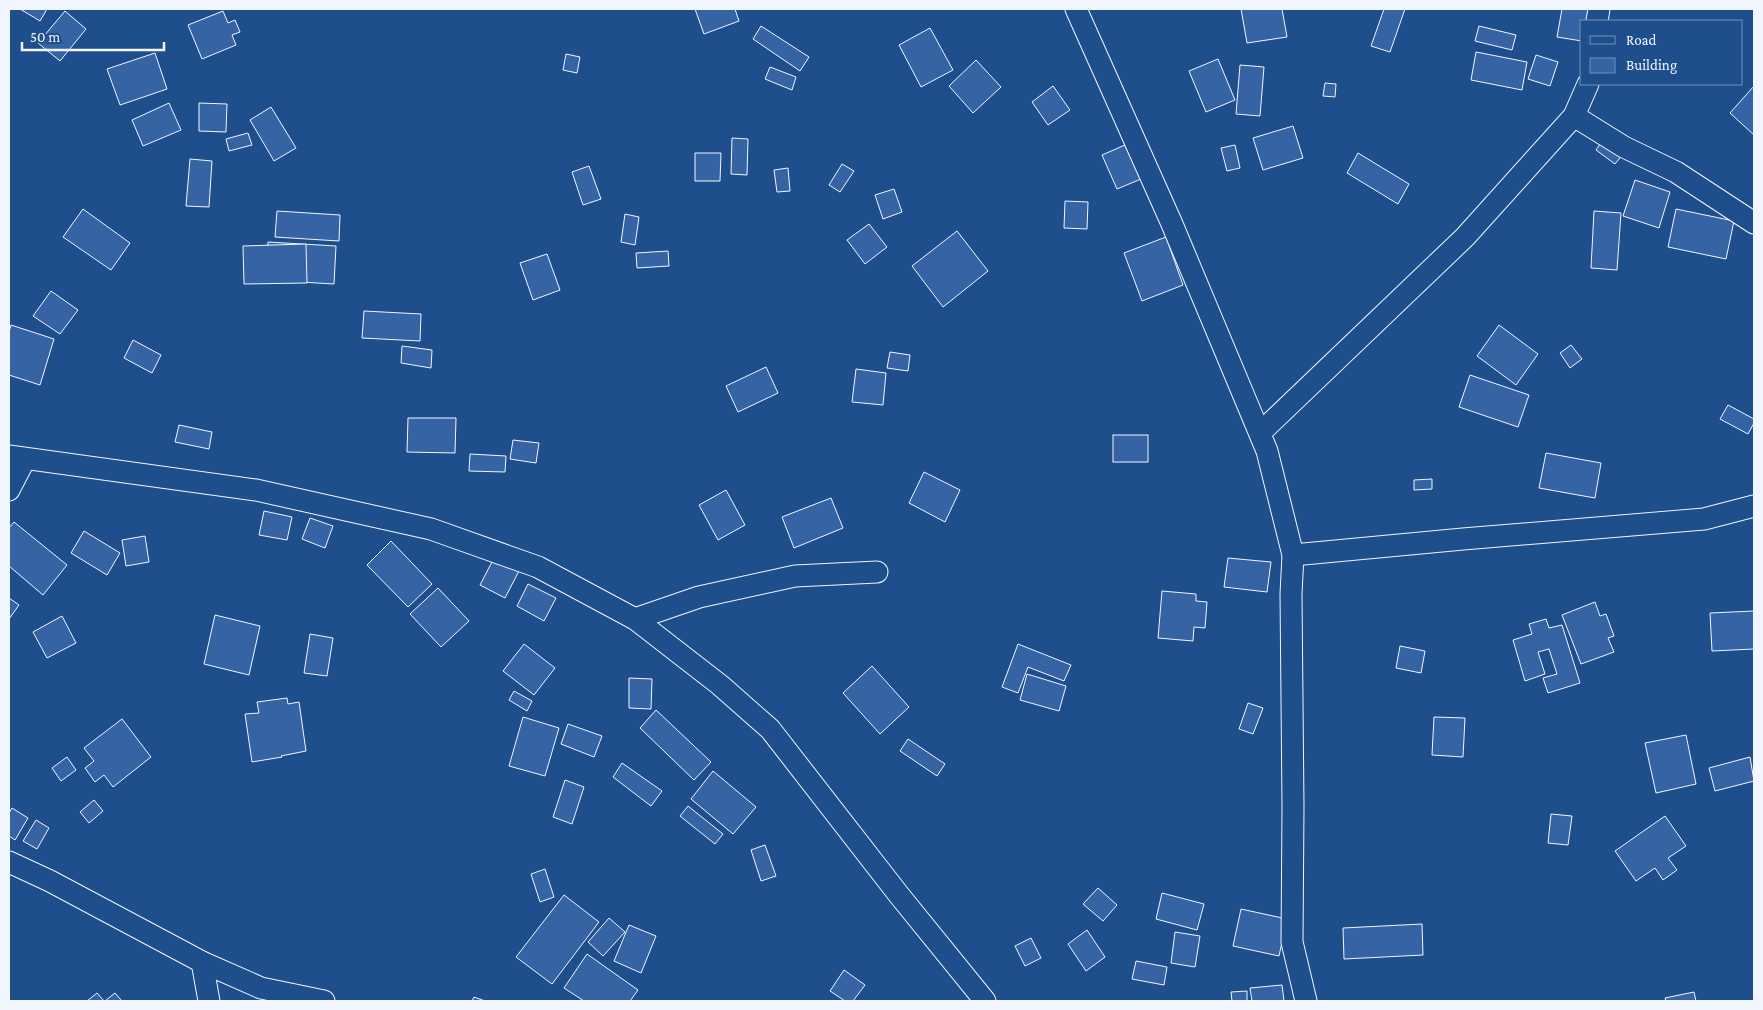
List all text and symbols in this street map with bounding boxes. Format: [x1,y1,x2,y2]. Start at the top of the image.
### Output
scale bar [22,20,165,52]
legend [1580,20,1743,85]
text: 50 m [30,29,60,45]
text: Road [1626,32,1657,48]
text: Building [1626,57,1677,74]

